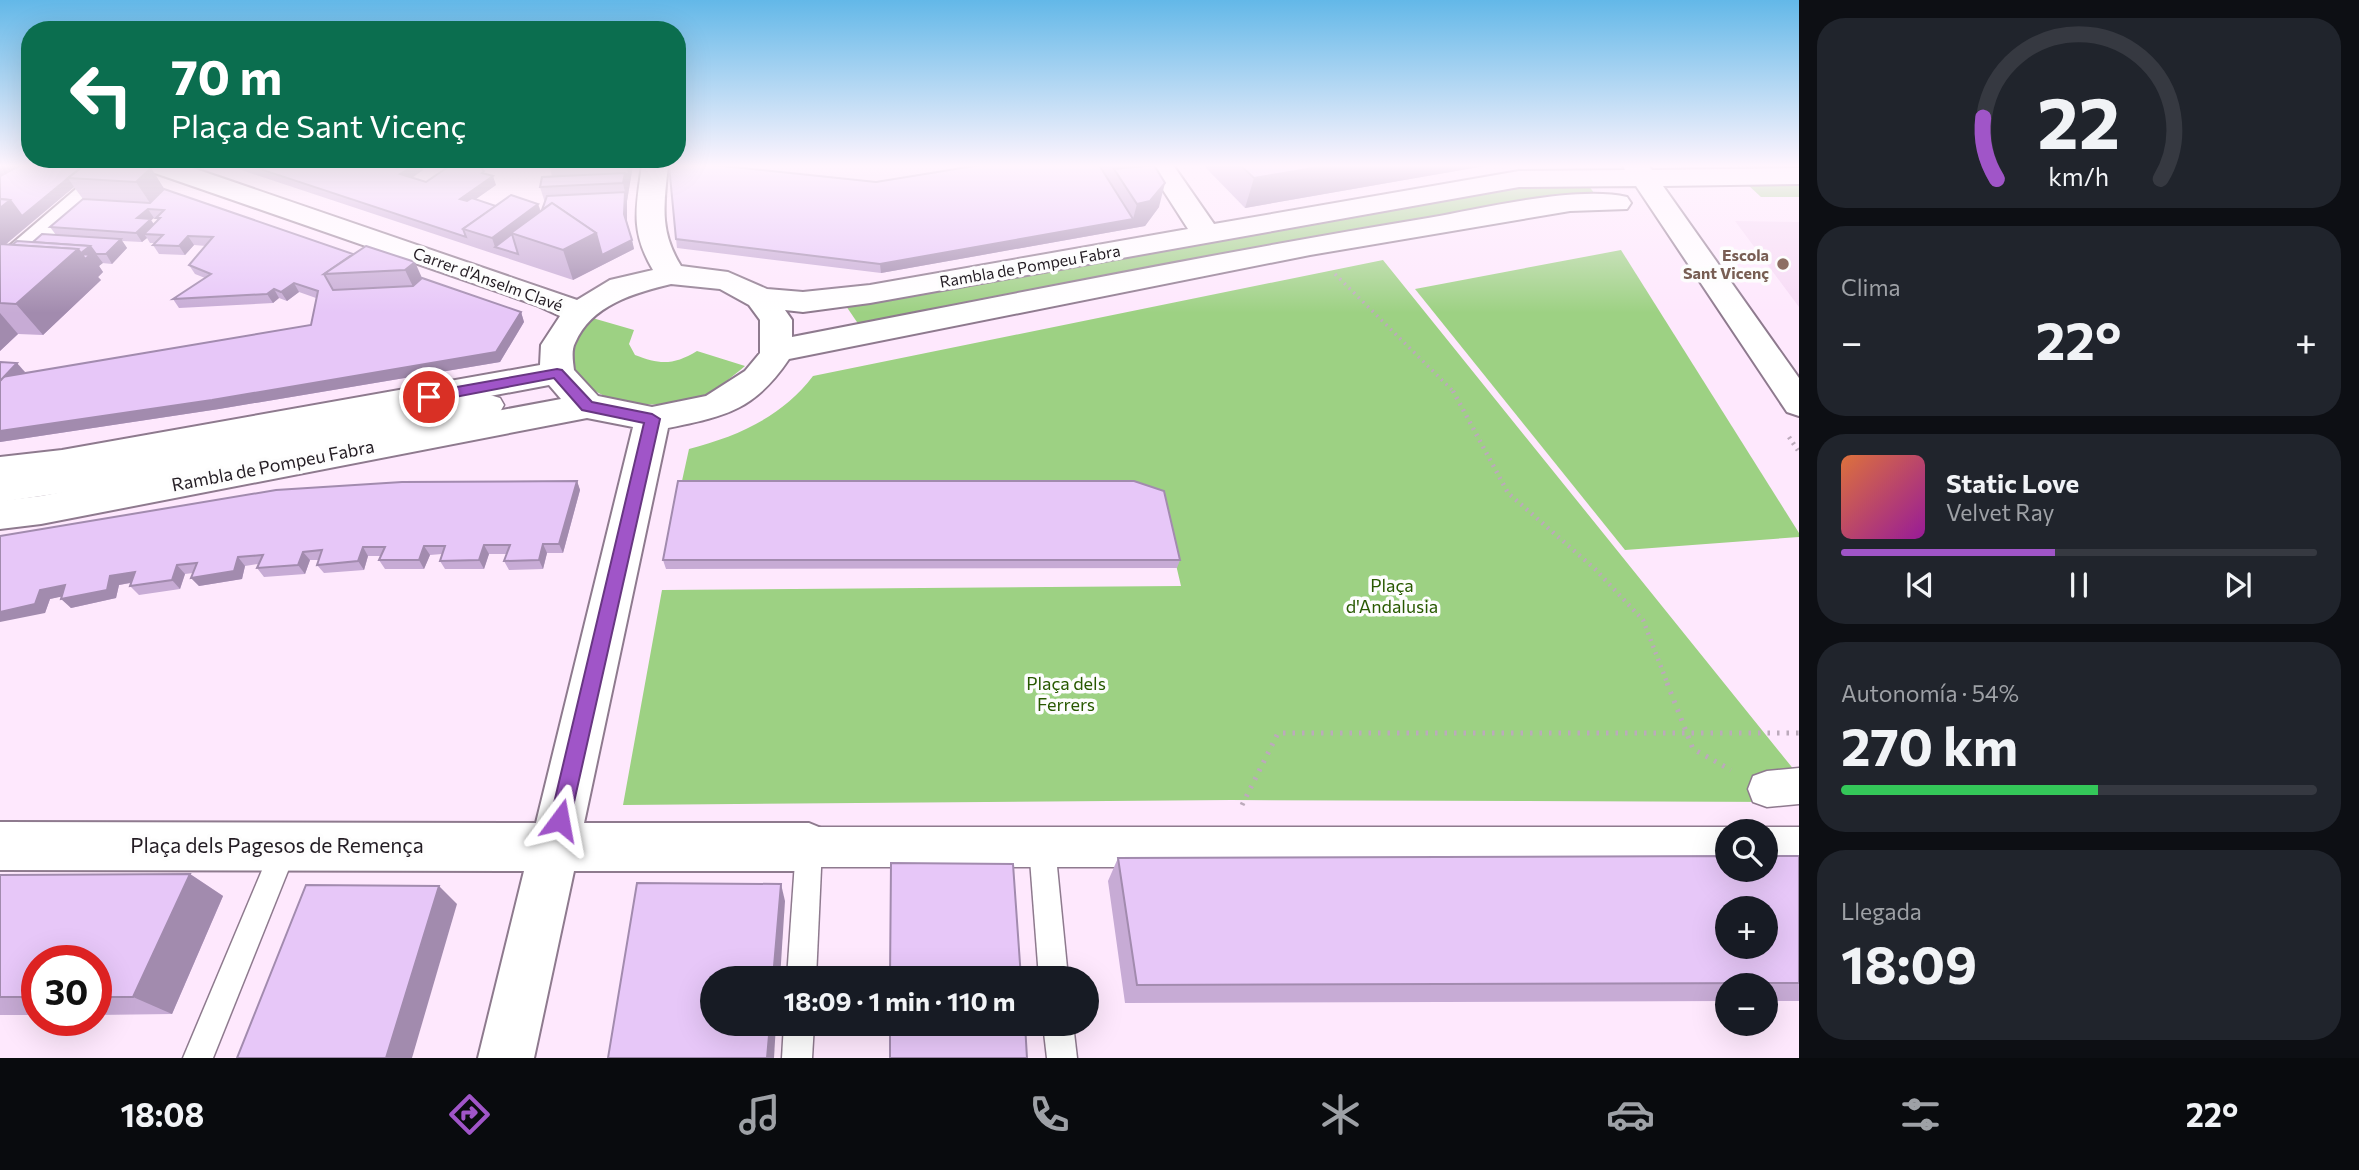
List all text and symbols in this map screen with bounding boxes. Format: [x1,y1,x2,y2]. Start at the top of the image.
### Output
text: 70 m [171,45,282,105]
icon: left [56,49,147,140]
text: 22 [2038,75,2120,164]
text: Plaça de Sant Vicenç [171,105,466,145]
text: km/h [2049,161,2109,191]
street label: Rambla de Pompeu Fabra [938,240,1122,291]
street label: Carrer d'Anselm Clavé [411,243,566,314]
place label: Escola Sant Vicenç [1683,245,1769,282]
marker: Escola Sant Vicenç [1775,256,1791,272]
text: Clima [1841,273,1901,301]
text: 22° [2036,307,2121,371]
text: − [1841,317,1863,364]
text: + [2295,317,2317,364]
pin [399,367,459,427]
icon: arrive [410,378,448,416]
street label: Rambla de Pompeu Fabra [170,435,376,495]
text: Static Love [1946,467,2079,498]
text: Velvet Ray [1946,498,2054,526]
icon: previous [1901,566,1939,604]
icon: pause [2060,566,2098,604]
icon: next [2219,566,2257,604]
park label: Plaça d'Andalusia [1346,574,1438,617]
park label: Plaça dels Ferrers [1026,672,1106,715]
text: Autonomía · 54% [1841,679,2019,707]
text: 270 km [1841,713,2018,777]
position arrow [523,783,597,857]
map controls [1715,819,1778,1036]
button: search [1715,819,1778,882]
street label: Plaça dels Pagesos de Remença [130,832,424,857]
button: + [1715,896,1778,959]
text: Llegada [1841,897,1922,925]
text: 18:09 [1841,931,1977,995]
speed limit sign: 30 [21,945,112,1036]
button: − [1715,973,1778,1036]
text: 18:09 · 1 min · 110 m [784,985,1015,1016]
icon: directions [445,1090,494,1139]
icon: music [735,1090,784,1139]
icon: phone [1025,1090,1074,1139]
icon: climate [1316,1090,1365,1139]
icon: car [1606,1090,1655,1139]
icon: filters [1896,1090,1945,1139]
text: 18:08 [121,1094,204,1134]
text: 22° [2186,1094,2238,1134]

